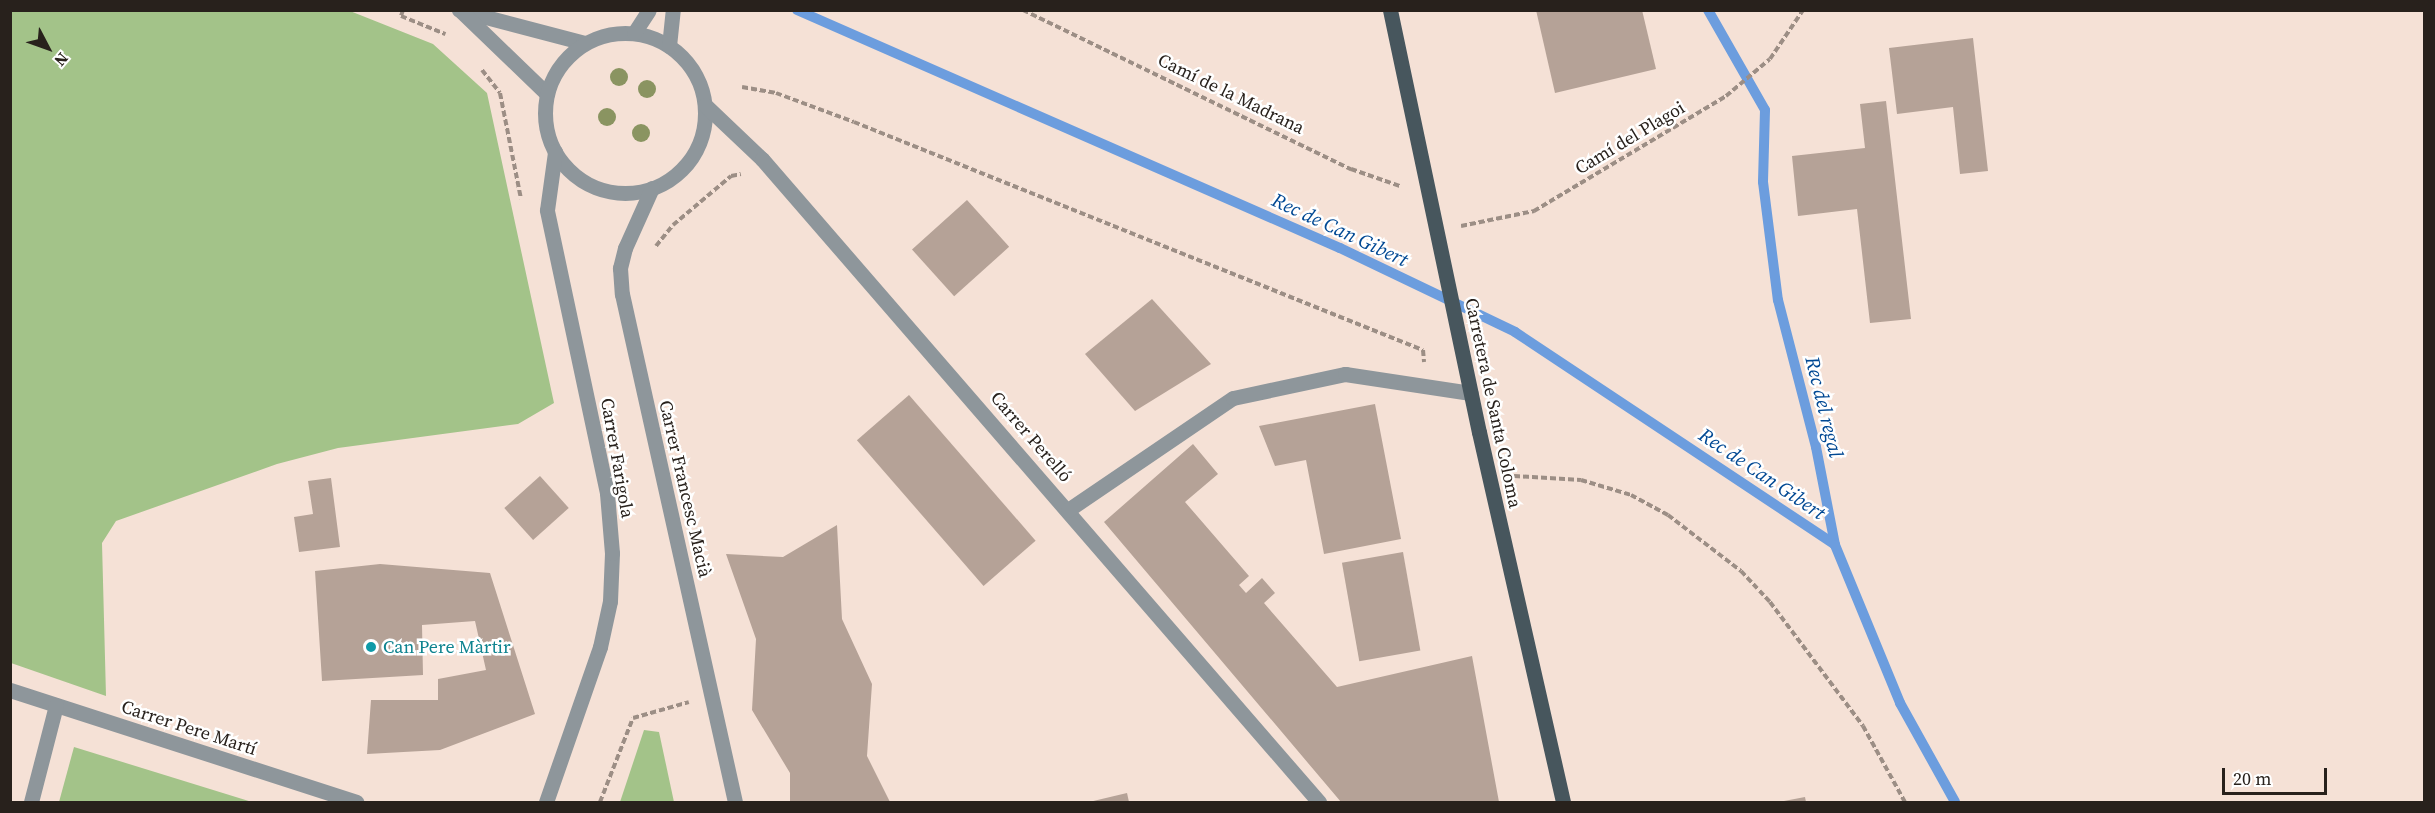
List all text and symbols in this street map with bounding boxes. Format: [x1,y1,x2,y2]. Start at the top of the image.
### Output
north arrow [18,18,78,78]
text: N [49,48,74,71]
street label: Camí de la Madrana [1154,49,1308,139]
street label: Camí del Plagoi [1571,97,1689,179]
water label: Rec de Can Gibert [1268,188,1412,272]
street label: Carretera de Santa Coloma [1460,296,1526,510]
water label: Rec del regal [1800,354,1848,460]
street label: Carrer Perelló [986,387,1076,487]
street label: Carrer Farigola [596,396,638,520]
street label: Carrer Francesc Macià [654,398,716,580]
water label: Rec de Can Gibert [1694,423,1830,525]
place label: Can Pere Màrtir [383,636,510,658]
marker: Can Pere Màrtir [364,640,378,654]
street label: Carrer Pere Martí [119,696,259,760]
scale bar [2225,756,2330,794]
text: 20 m [2233,766,2271,791]

